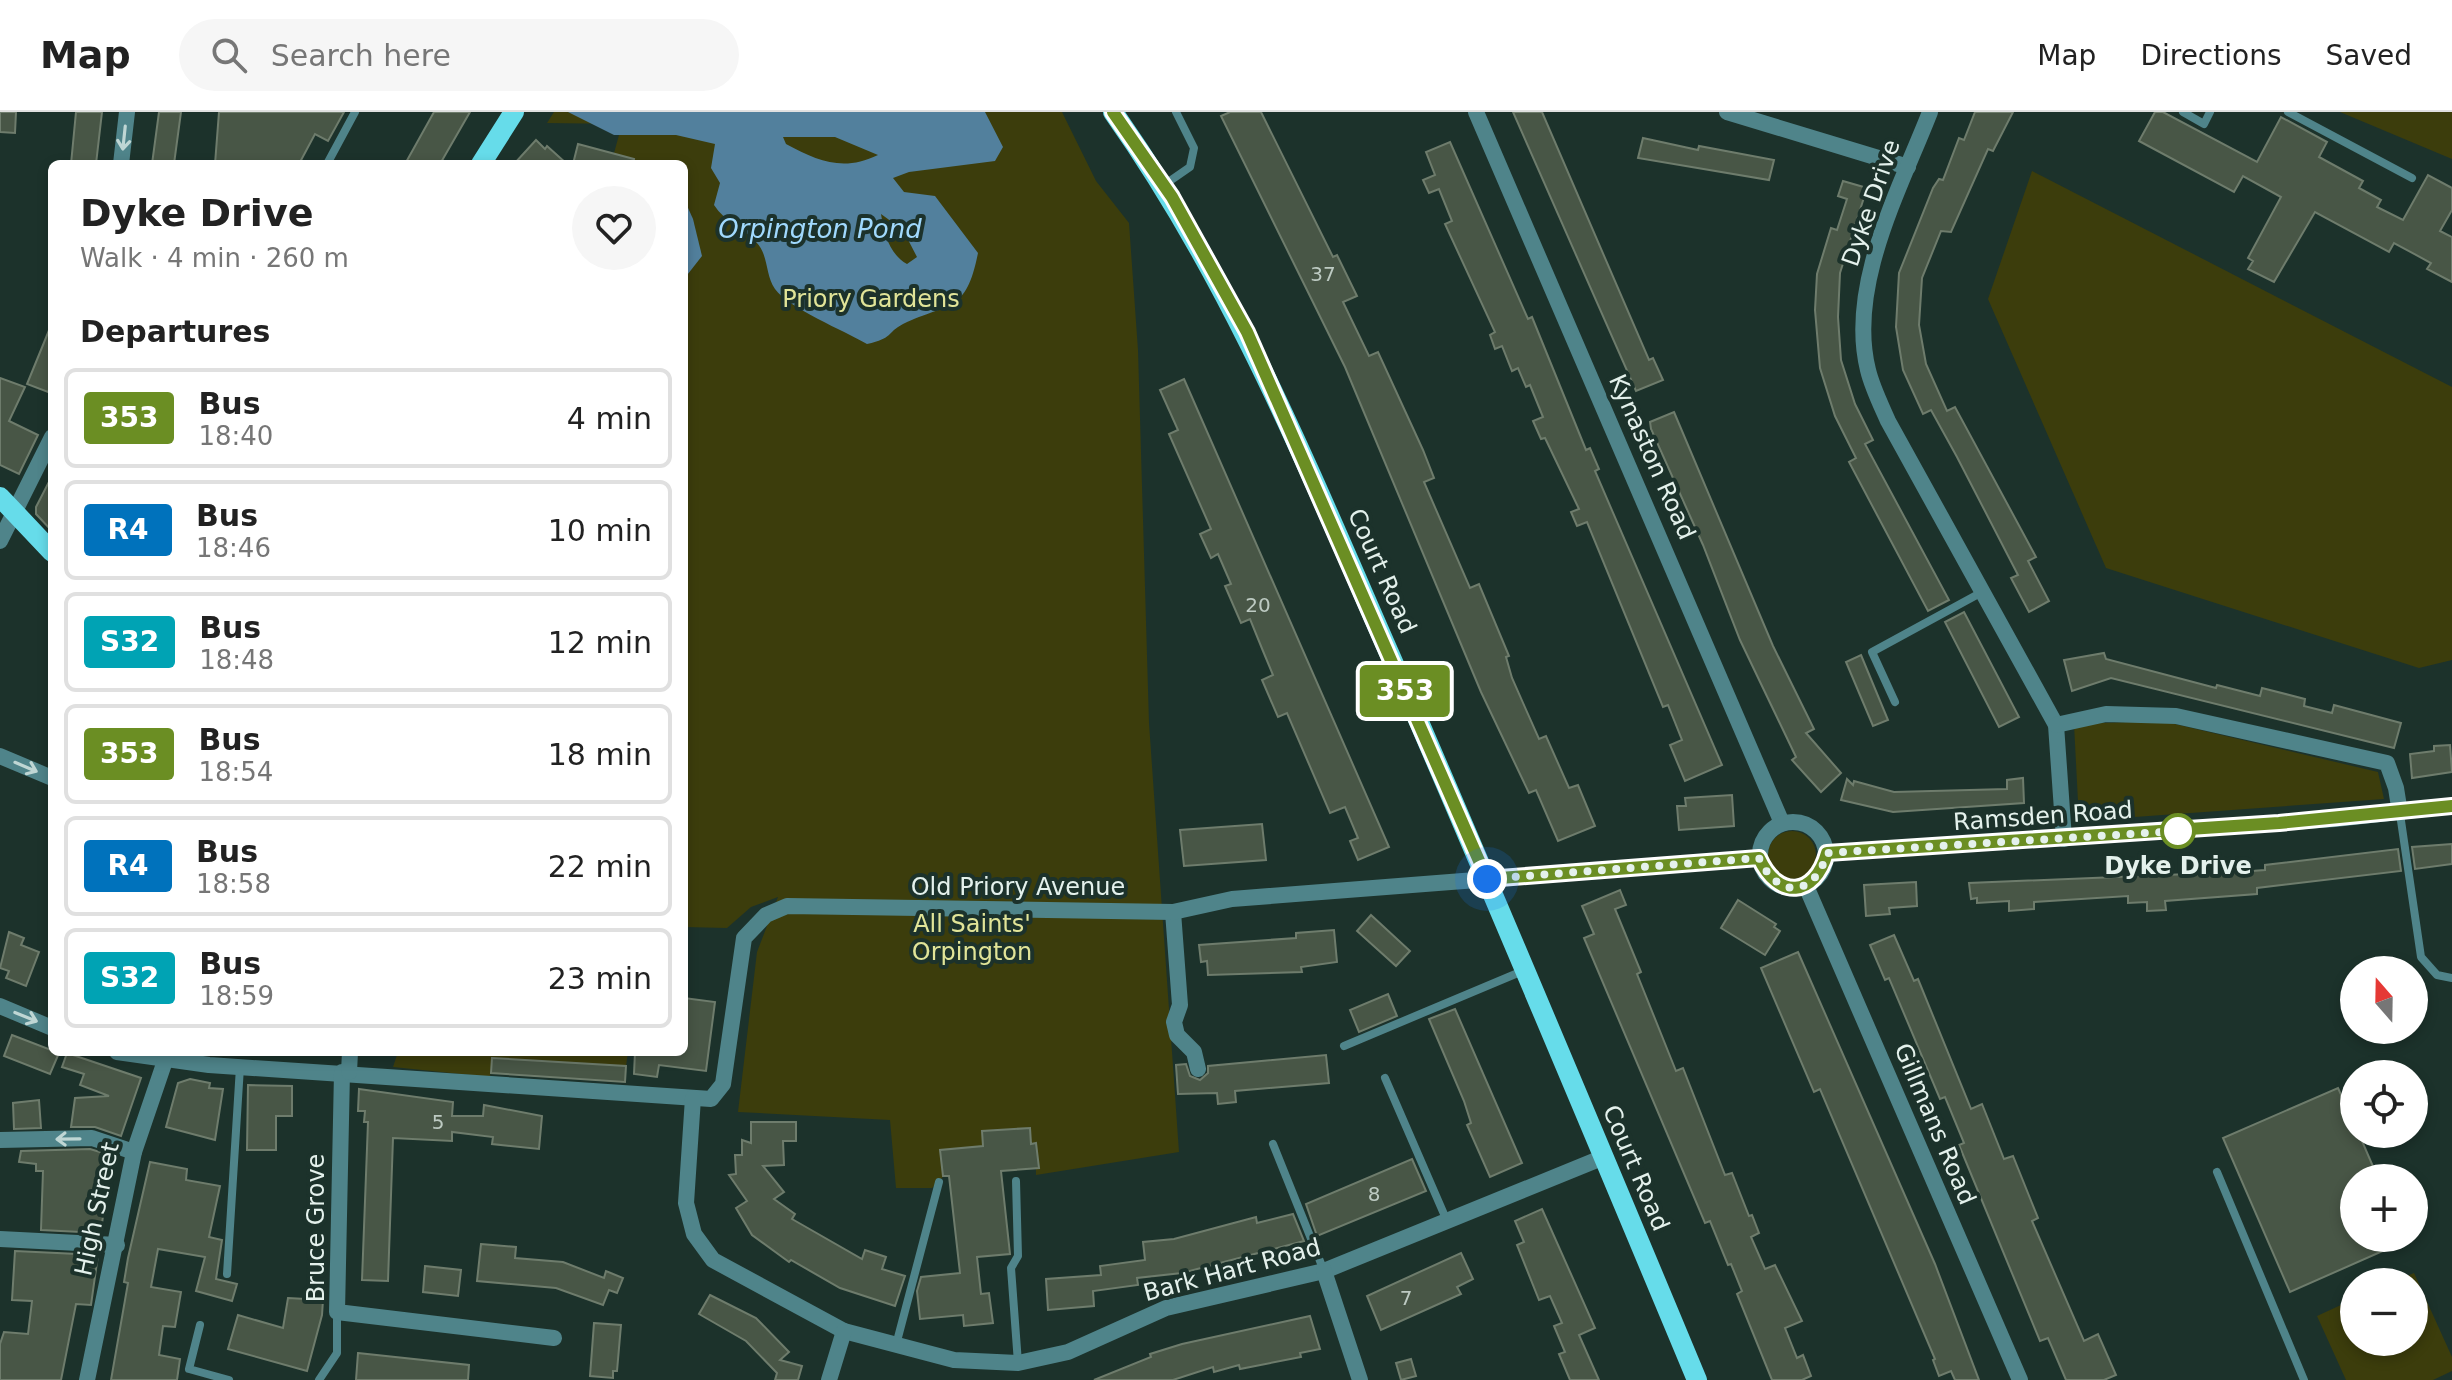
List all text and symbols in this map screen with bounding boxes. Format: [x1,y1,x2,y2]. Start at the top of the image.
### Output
search box [179,19,739,91]
text: Map [40,33,131,77]
icon: search [207,33,251,77]
text: Search here [271,38,451,73]
text: Map [2037,39,2096,72]
text: Directions [2140,39,2281,72]
text: Saved [2325,39,2412,72]
one-way arrow [117,124,132,151]
street label: Dyke Drive [1836,136,1906,270]
button: heart [572,186,656,270]
text: Dyke Drive [80,191,313,235]
water label: Orpington Pond [718,214,922,244]
text: Walk · 4 min · 260 m [80,243,349,273]
house number: 37 [1310,262,1336,286]
park label: Priory Gardens [782,285,960,313]
text: Departures [80,314,270,349]
street label: Kynaston Road [1603,370,1701,544]
text: Bus [198,386,261,421]
text: 353 [100,401,158,434]
text: 4 min [567,401,652,436]
text: 18:40 [198,421,273,451]
text: Bus [196,498,258,533]
street label: Court Road [1342,504,1422,638]
text: R4 [107,513,149,546]
text: 10 min [548,513,652,548]
text: 18:46 [196,533,271,563]
house number: 20 [1245,593,1271,617]
text: Bus [199,610,261,645]
text: S32 [100,625,159,658]
text: 12 min [548,625,652,660]
text: 18:48 [199,645,274,675]
line badge: 353 [1359,665,1451,717]
text: 353 [1376,674,1434,707]
text: Bus [198,722,261,757]
text: 353 [100,737,158,770]
text: 18 min [548,737,652,772]
text: 18:54 [198,757,273,787]
one-way arrow [14,760,38,775]
street label: Ramsden Road [1952,796,2134,836]
marker: Dyke Drive [2161,814,2195,848]
text: Bus [196,834,258,869]
text: R4 [107,849,149,882]
text: 22 min [548,849,652,884]
place label: Dyke Drive [2104,852,2252,880]
your location [1467,859,1507,899]
text: 18:58 [196,869,271,899]
street label: Old Priory Avenue [911,873,1125,901]
park label: All Saints' Orpington [912,910,1032,966]
text: Bus [199,946,261,981]
north arrow [2340,956,2428,1044]
map controls [2340,956,2428,1356]
text: S32 [100,961,159,994]
text: 23 min [548,961,652,996]
text: 18:59 [199,981,274,1011]
one-way arrow [13,1011,38,1025]
street label: Gillmans Road [1888,1039,1982,1209]
button: locate [2340,1060,2428,1148]
street label: Court Road [1597,1101,1675,1235]
house number: 5 [432,1110,444,1134]
one-way arrow [55,1131,82,1147]
street label: High Street [69,1140,125,1278]
street label: Bruce Grove [302,1154,330,1302]
button: + [2340,1164,2428,1252]
house number: 8 [1368,1182,1380,1206]
street label: Bark Hart Road [1140,1233,1324,1307]
button: − [2340,1268,2428,1356]
house number: 7 [1400,1286,1412,1310]

